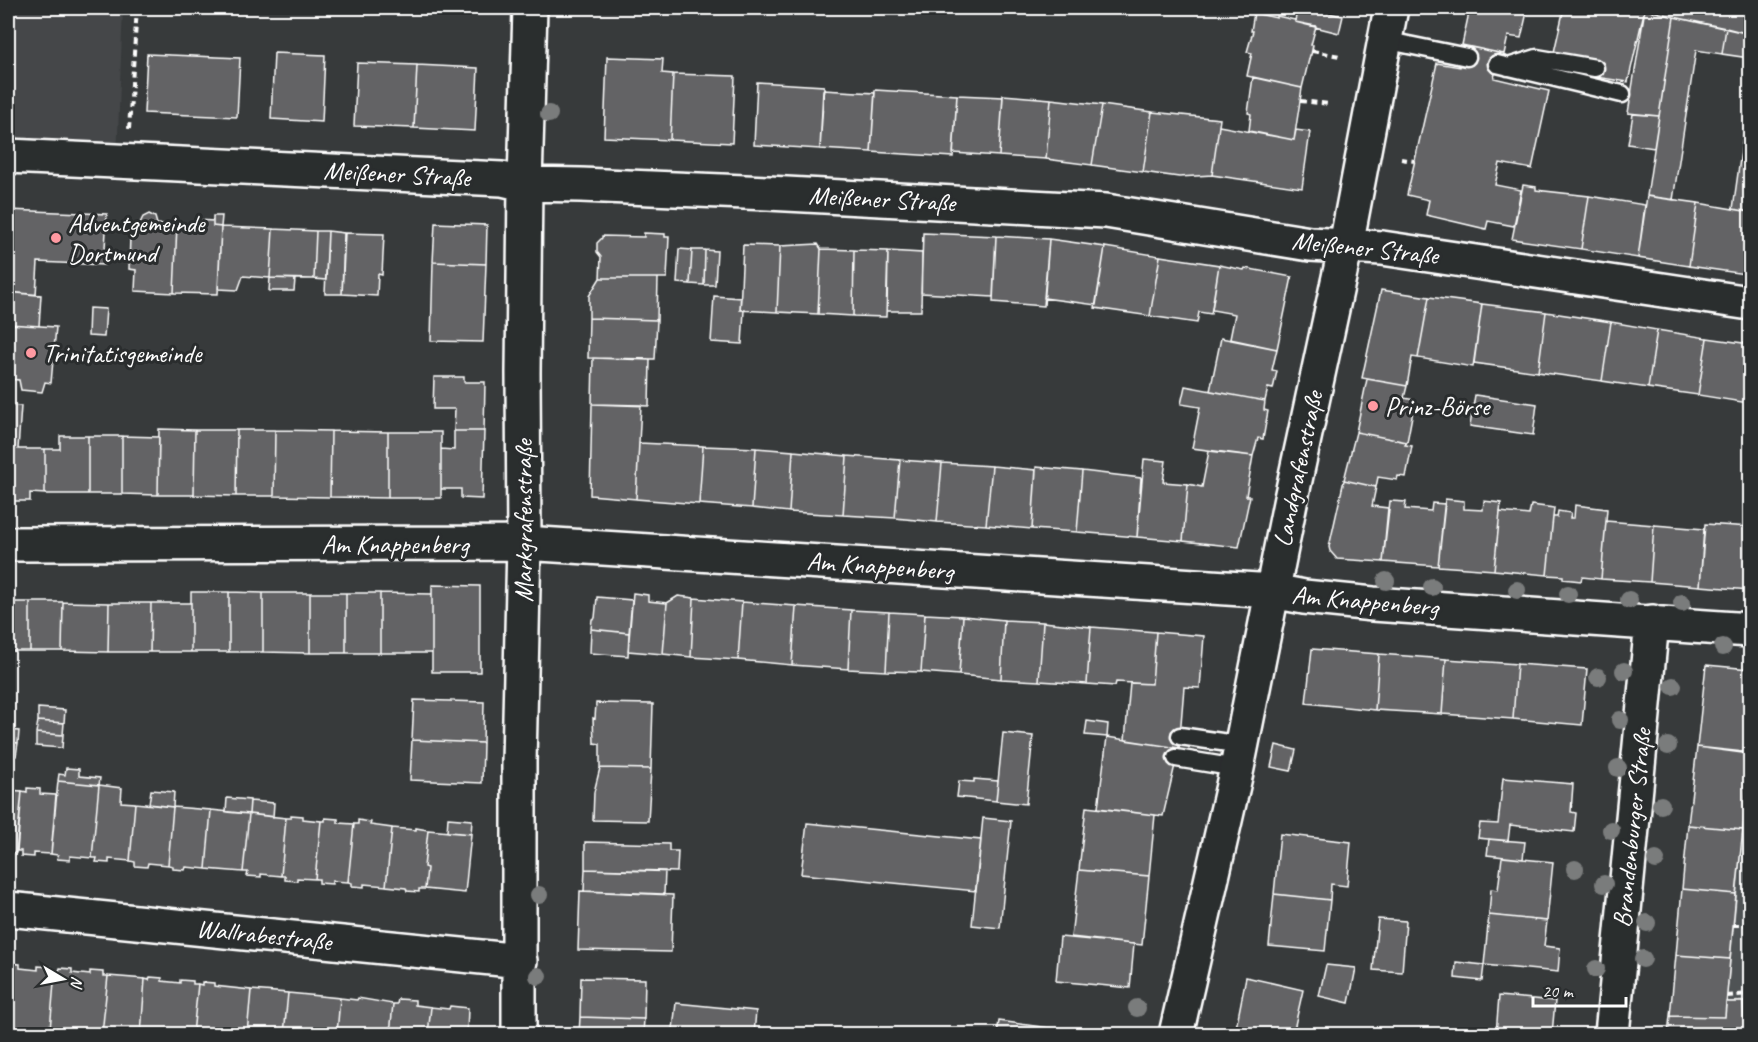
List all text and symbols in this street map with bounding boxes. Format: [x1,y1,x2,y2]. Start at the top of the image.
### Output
street label: Meißener Straße [323,154,474,194]
street label: Meißener Straße [808,179,959,219]
place label: Adventgemeinde Dortmund [68,207,206,270]
street label: Meißener Straße [1290,224,1442,272]
marker: Adventgemeinde Dortmund [49,231,63,245]
place label: Trinitatisgemeinde [43,337,203,370]
marker: Trinitatisgemeinde [24,346,38,360]
street label: Landgrafenstraße [1265,386,1331,550]
place label: Prinz-Börse [1385,390,1492,423]
marker: Prinz-Börse [1366,399,1380,413]
street label: Markgrafenstraße [507,437,540,602]
street label: Am Knappenberg [322,528,470,561]
street label: Am Knappenberg [806,544,956,588]
street label: Am Knappenberg [1290,578,1441,624]
street label: Brandenburger Straße [1605,724,1659,929]
street label: Wallrabestraße [195,912,336,959]
north arrow [33,949,93,1009]
scale bar [1533,970,1626,1008]
text: N [66,975,87,991]
text: 20 m [1542,980,1575,1002]

